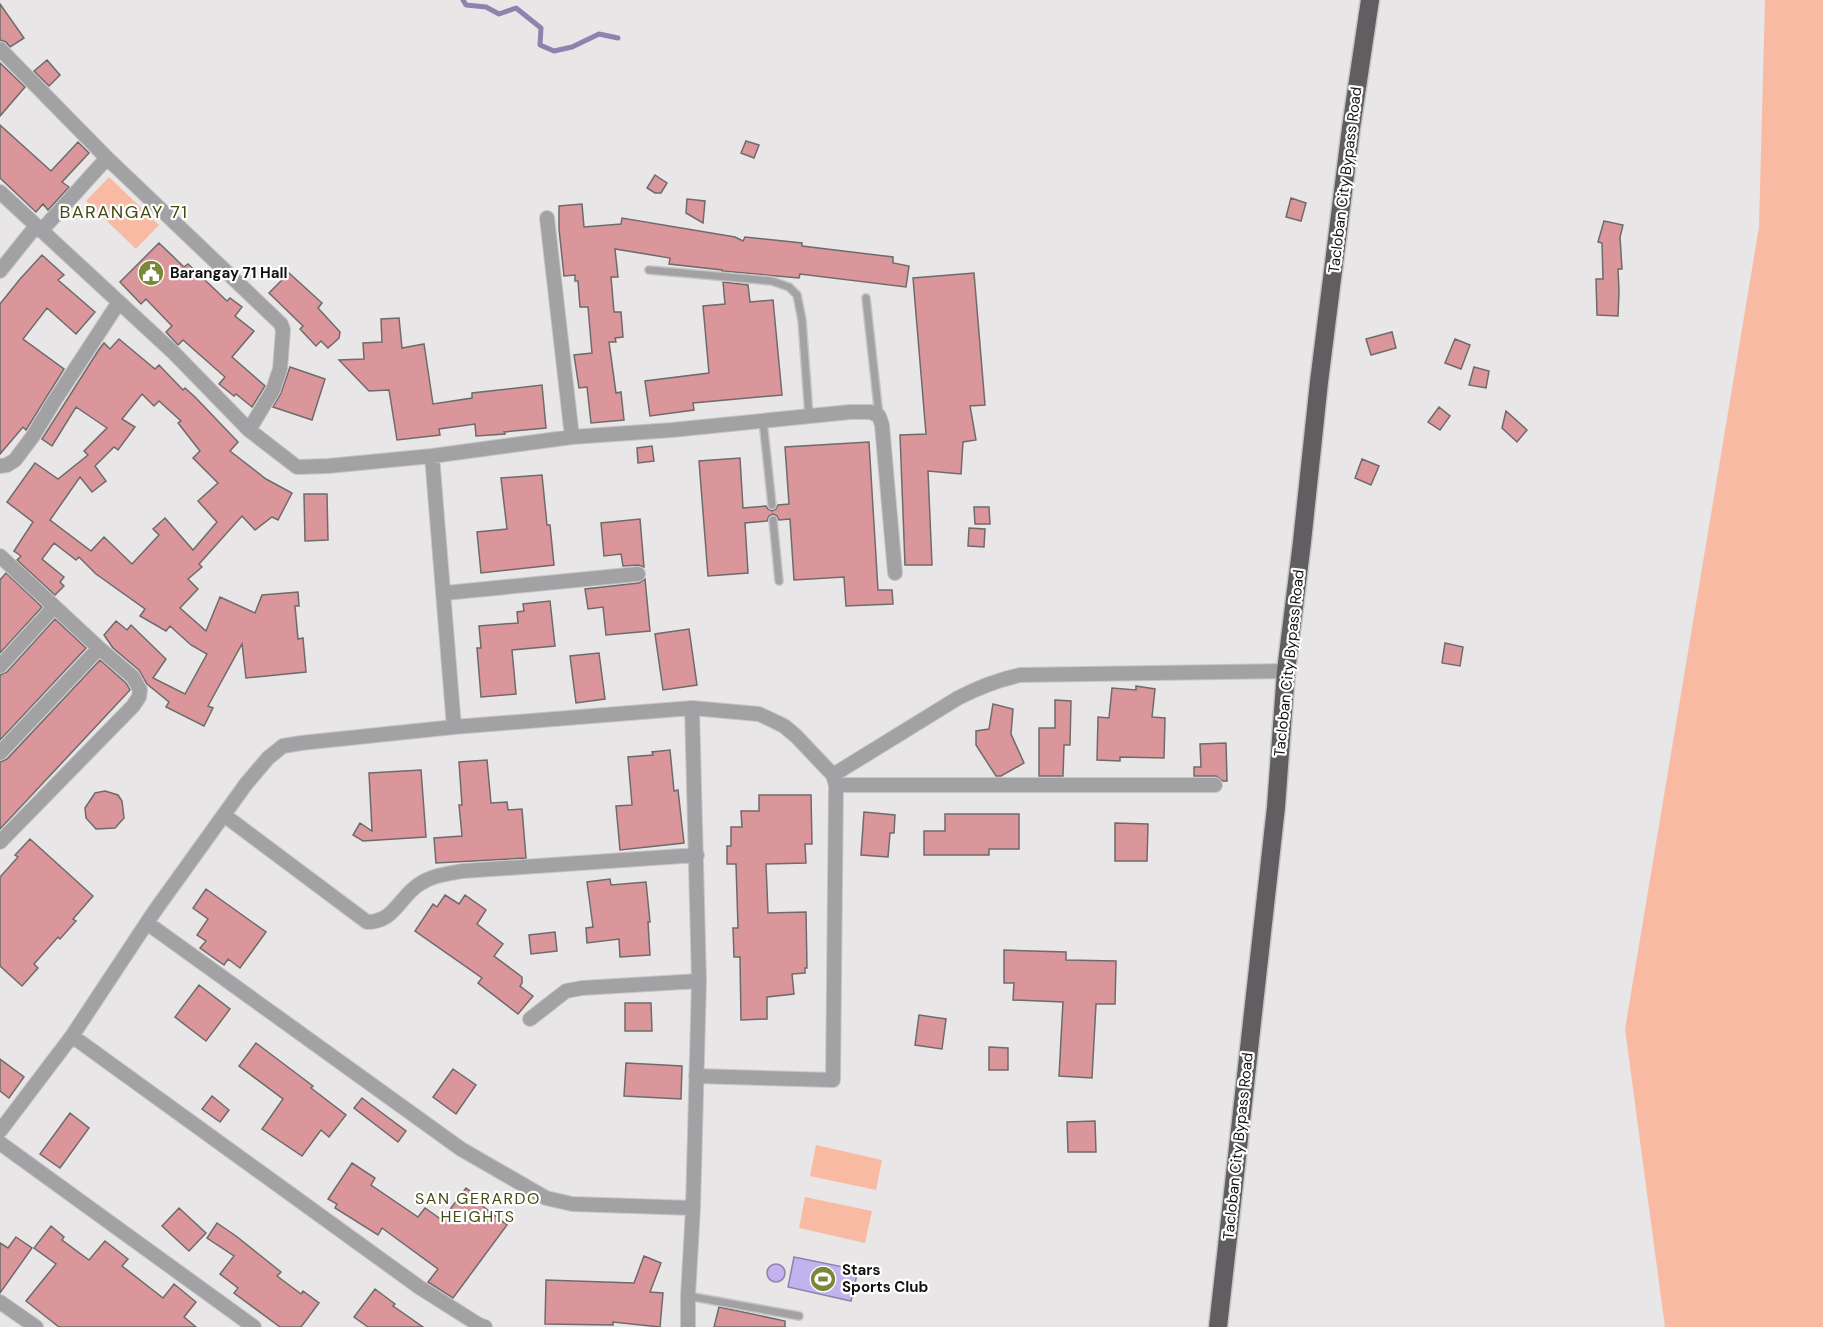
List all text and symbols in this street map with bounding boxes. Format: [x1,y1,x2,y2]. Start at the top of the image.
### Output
street label: Tacloban City Bypass Road [1324,86,1366,274]
district label: BARANGAY 71 [60,200,188,224]
public building icon: Barangay 71 Hall [136,258,166,288]
place label: Barangay 71 Hall [170,263,287,283]
street label: Tacloban City Bypass Road [1269,569,1309,757]
street label: Tacloban City Bypass Road [1218,1052,1258,1240]
district label: SAN GERARDO HEIGHTS [415,1188,541,1227]
place label: Stars Sports Club [842,1260,928,1297]
sports icon: Stars Sports Club [808,1264,838,1294]

